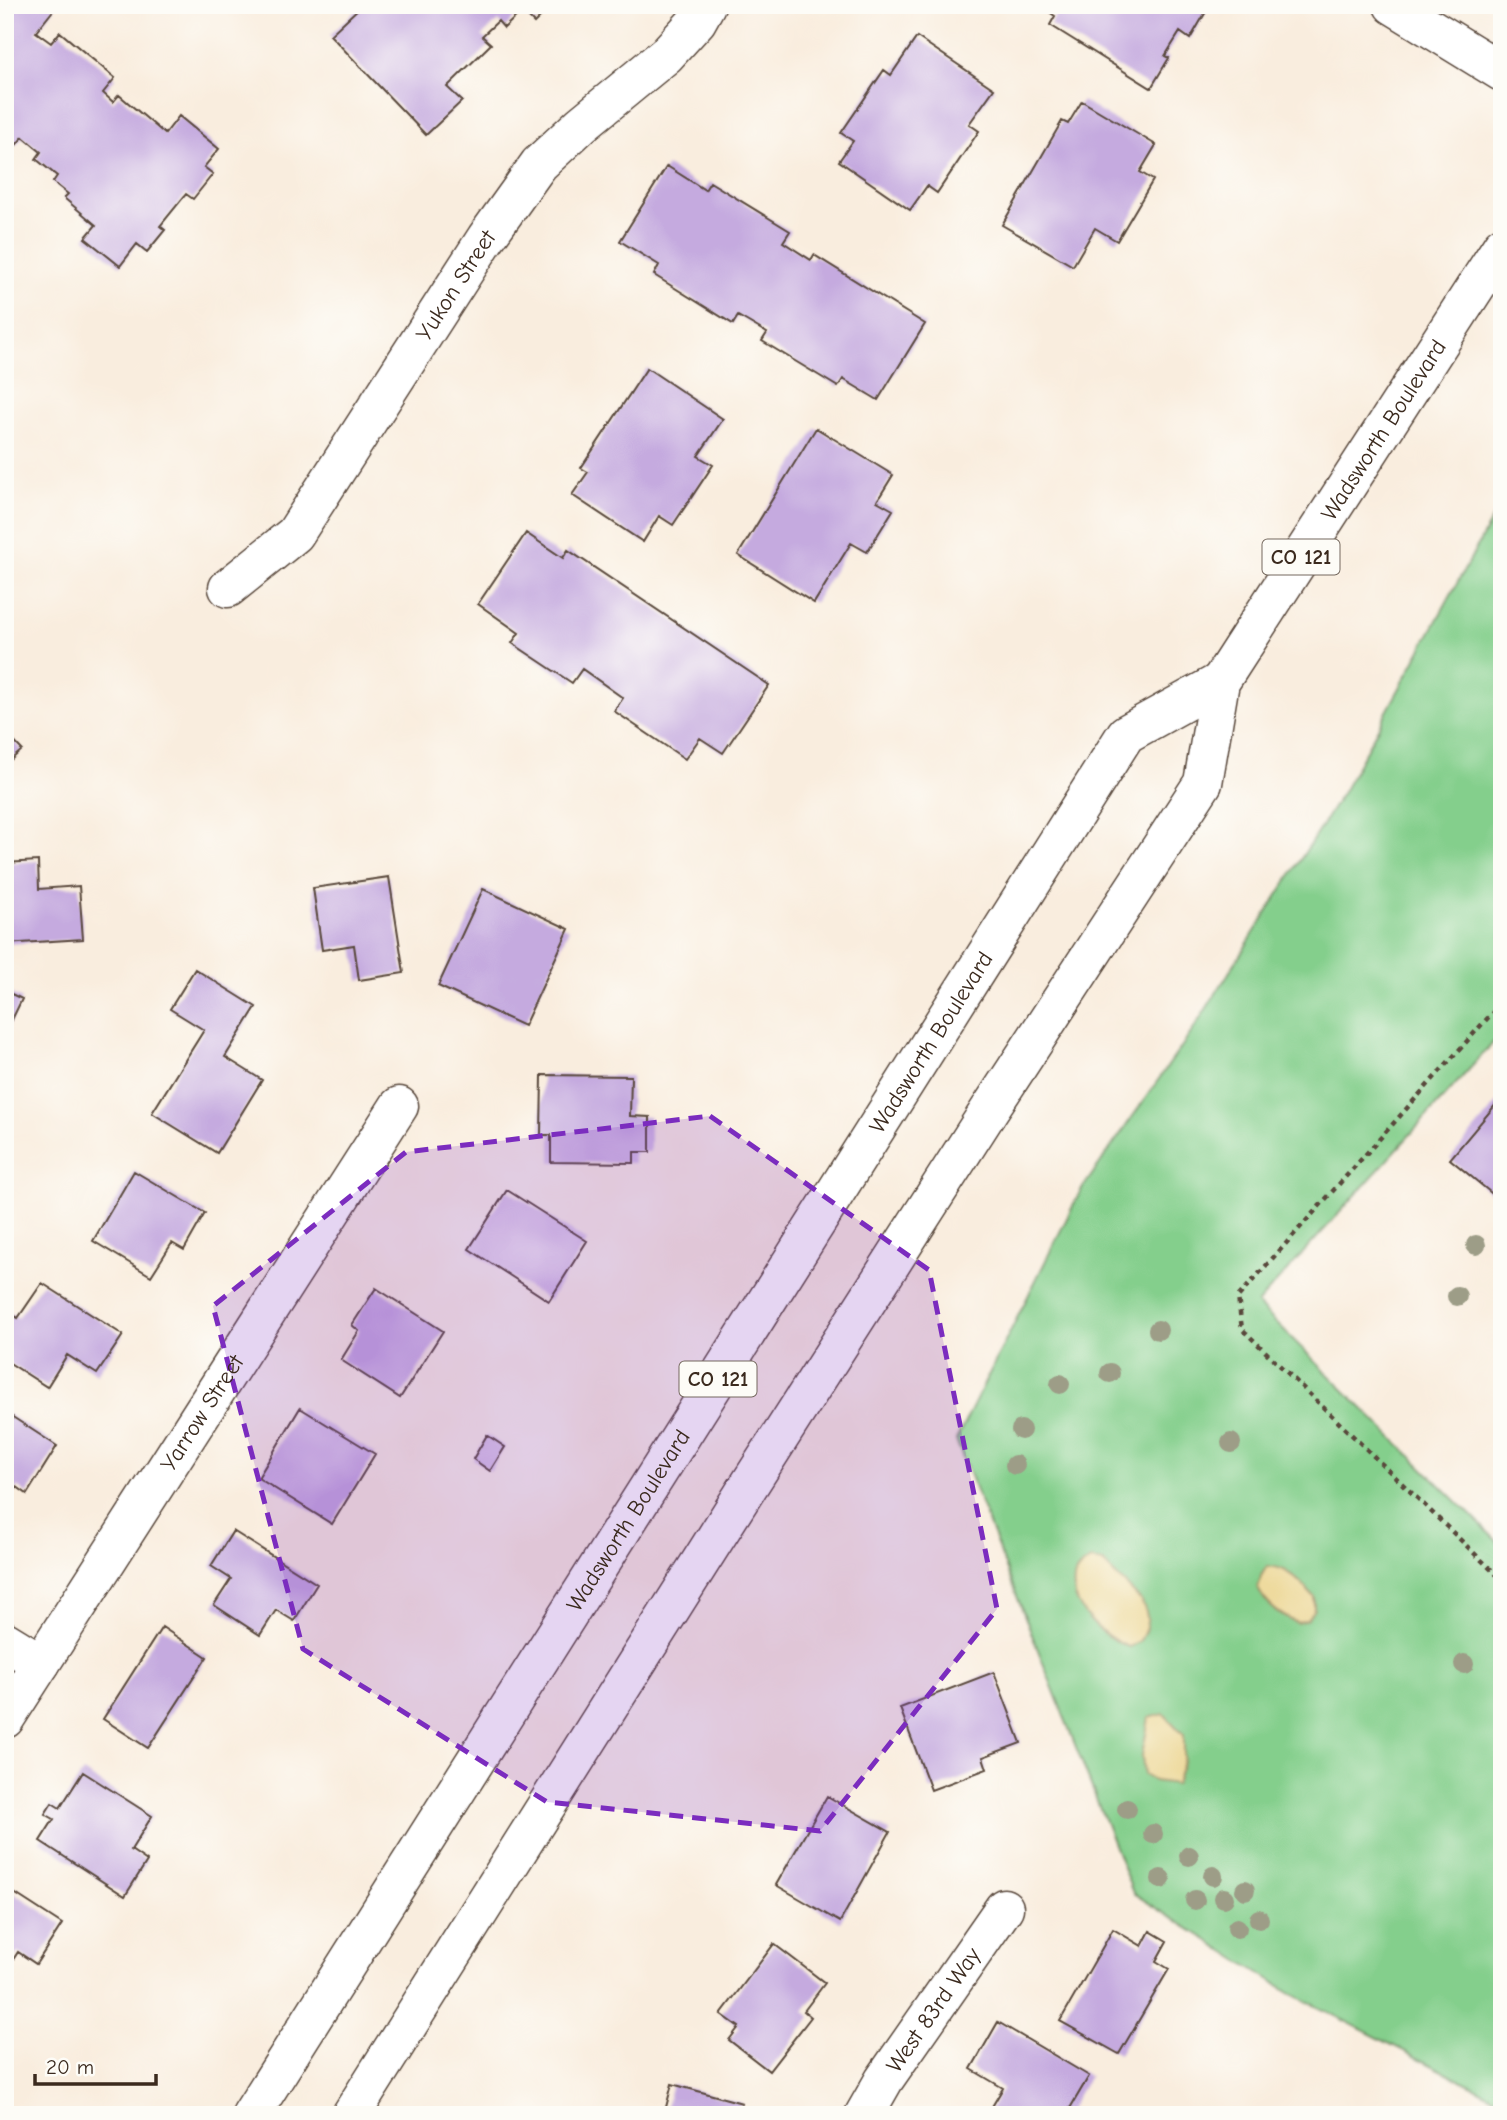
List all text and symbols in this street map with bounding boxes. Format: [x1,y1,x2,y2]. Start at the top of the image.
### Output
street label: Yukon Street [410,224,502,346]
street label: Wadsworth Boulevard [1315,335,1452,525]
road number: CO 121 [1262,540,1340,574]
street label: Wadsworth Boulevard [864,947,999,1138]
street label: Yarrow Street [155,1349,250,1476]
road number: CO 121 [680,1362,756,1396]
street label: Wadsworth Boulevard [561,1425,696,1616]
street label: West 83rd Way [881,1942,987,2078]
scale bar [35,2043,156,2087]
text: 20 m [46,2055,94,2079]

